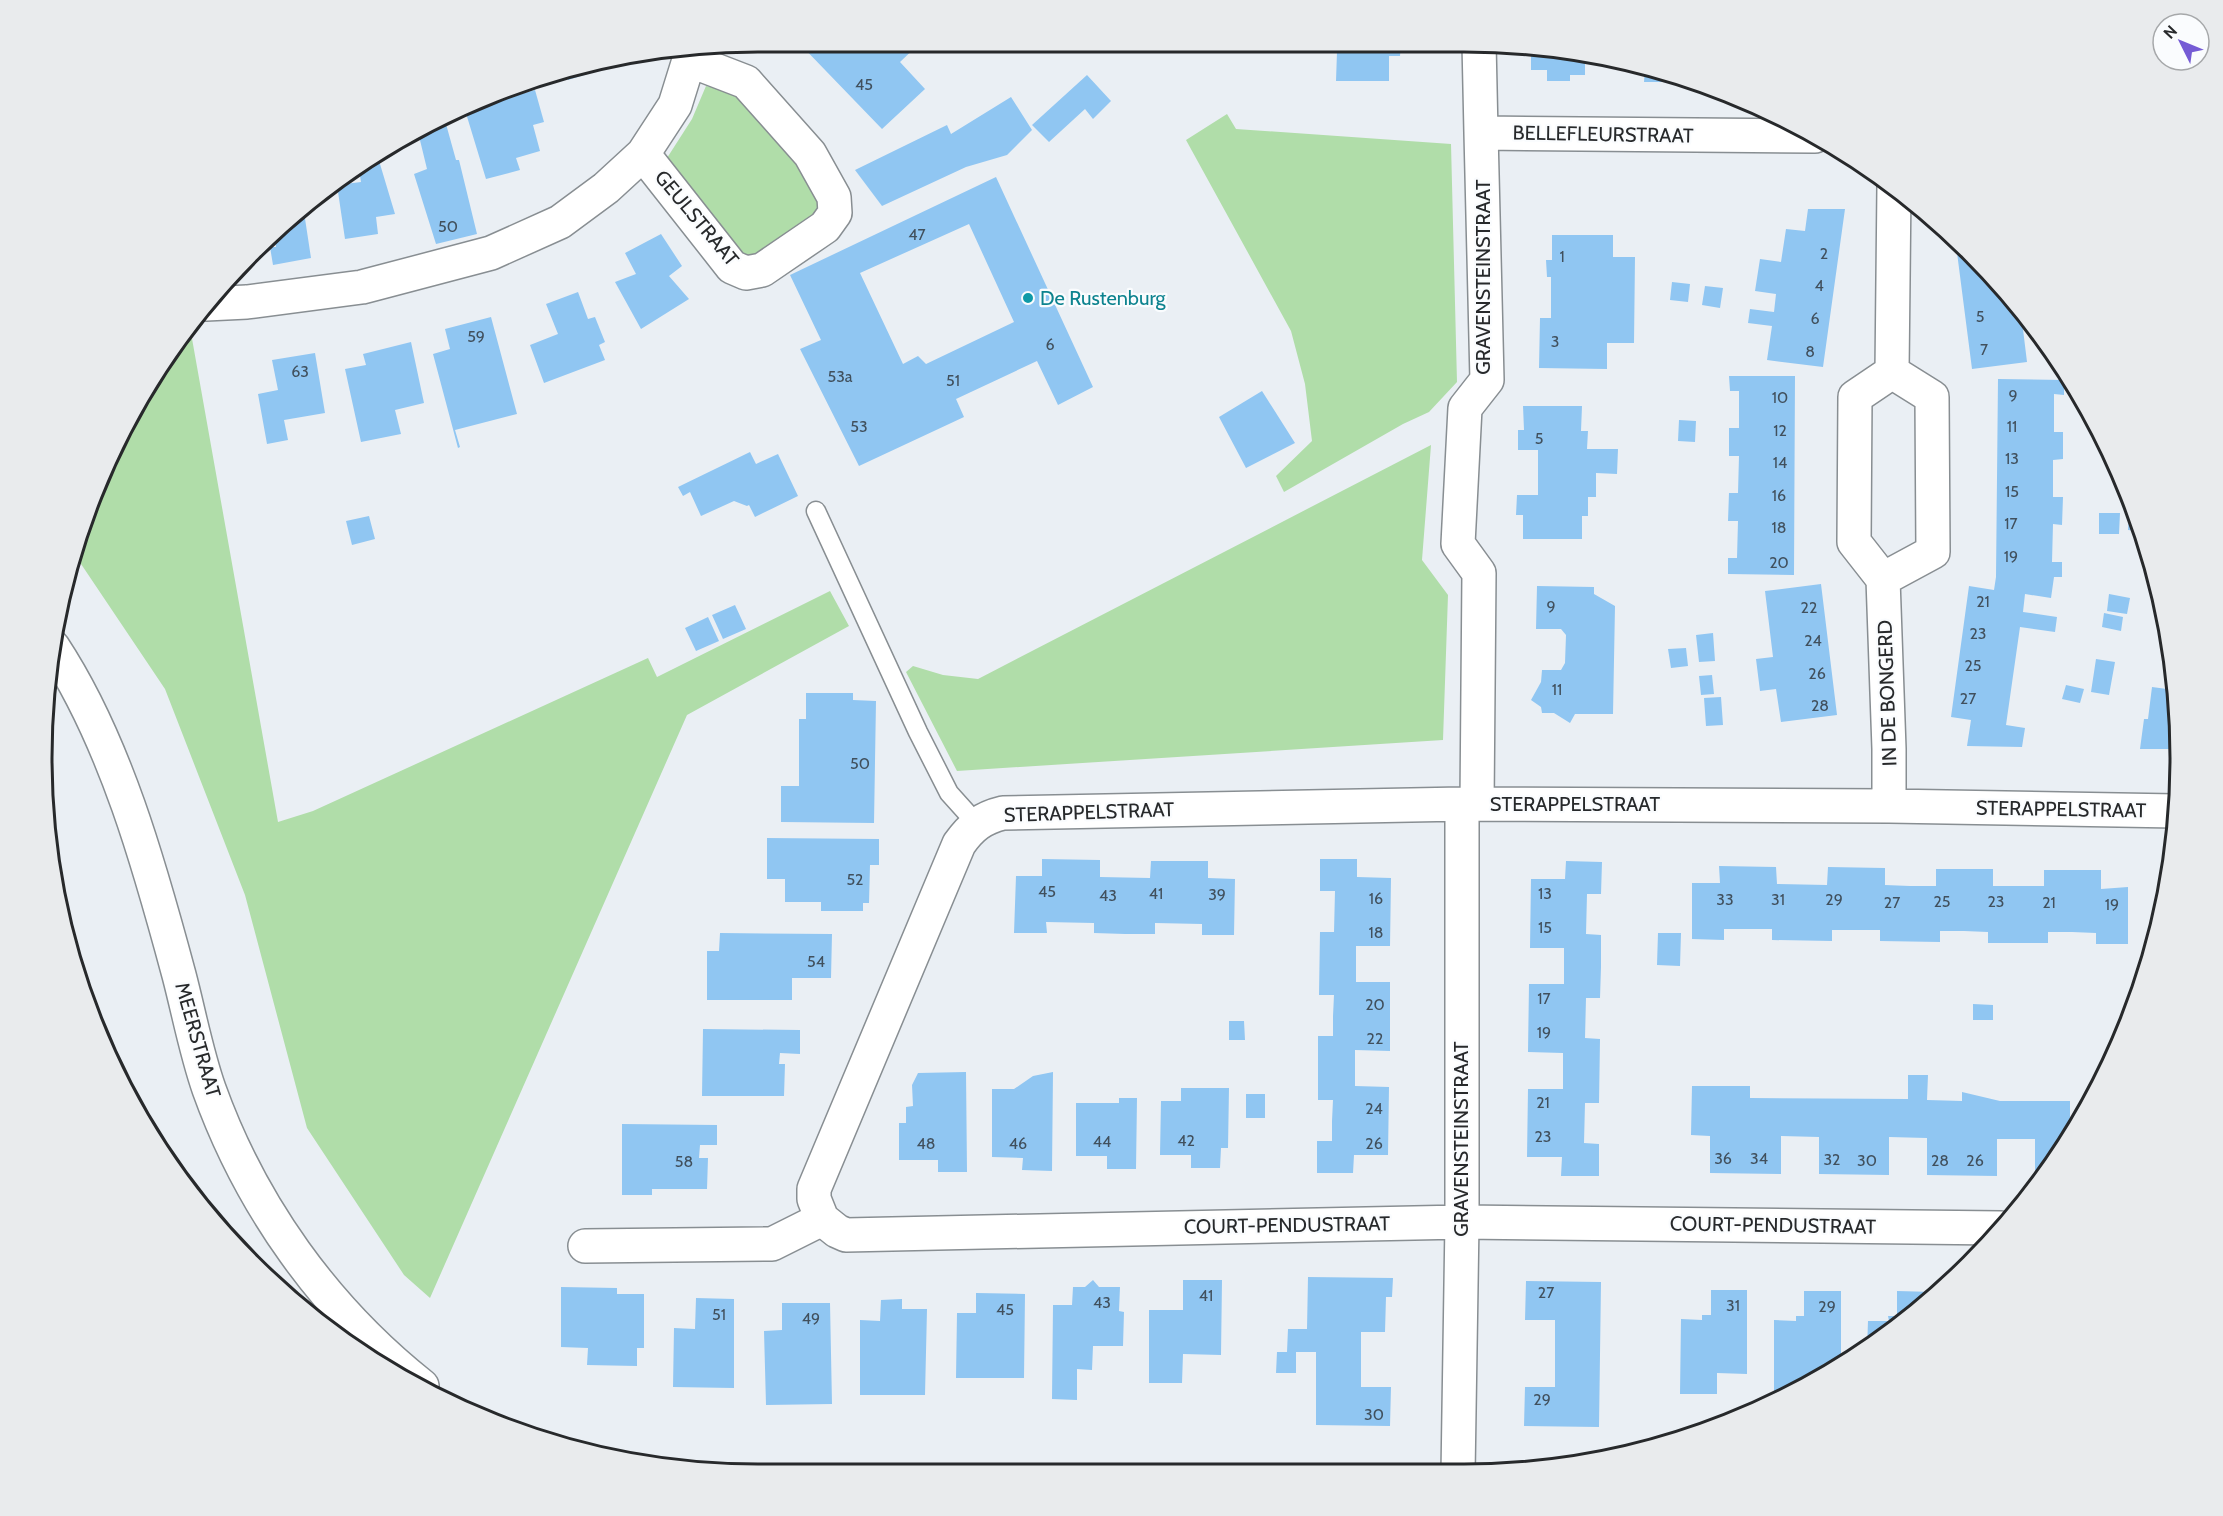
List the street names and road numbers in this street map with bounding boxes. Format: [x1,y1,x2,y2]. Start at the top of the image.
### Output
street label: BELLEFLEURSTRAAT [1512,120,1694,148]
street label: GEULSTRAAT [650,165,744,271]
street label: GRAVENSTEINSTRAAT [1471,179,1495,375]
street label: IN DE BONGERD [1872,619,1902,767]
street label: STERAPPELSTRAAT [1490,792,1661,816]
street label: STERAPPELSTRAAT [1976,796,2147,822]
street label: STERAPPELSTRAAT [1003,797,1175,827]
street label: MEERSTRAAT [170,980,226,1101]
street label: GRAVENSTEINSTRAAT [1449,1041,1473,1237]
street label: COURT-PENDUSTRAAT [1184,1211,1391,1239]
street label: COURT-PENDUSTRAAT [1670,1211,1877,1239]

